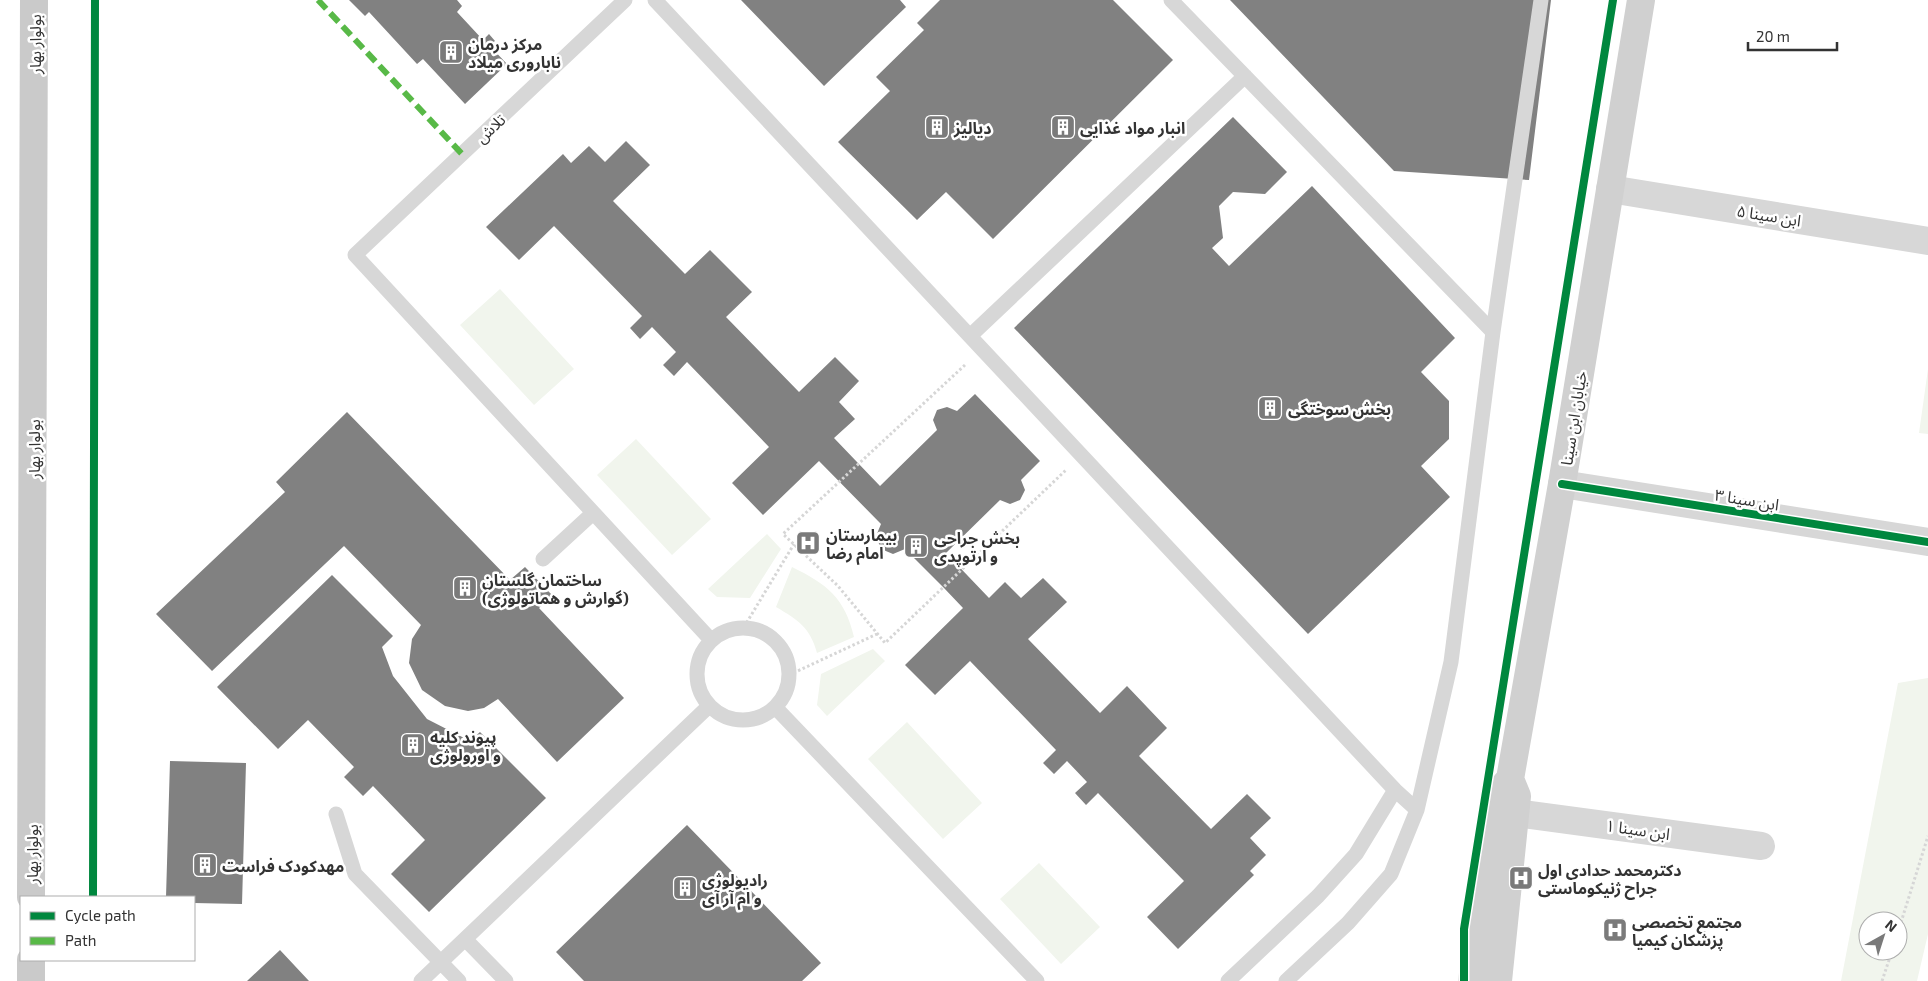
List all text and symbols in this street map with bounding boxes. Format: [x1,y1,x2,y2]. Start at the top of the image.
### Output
street label: بولوار بهار [25,14,45,75]
scale bar [1748,20,1837,52]
text: 20 m [1756,27,1790,45]
place label: مرکز درمان ناباروری میلاد [468,34,561,72]
building icon: مرکز درمان ناباروری میلاد [438,39,464,65]
street label: تلاش [471,109,510,147]
building icon: دیالیز [924,114,950,140]
building icon: انبار مواد غذایی [1050,114,1076,140]
place label: دیالیز [953,118,992,138]
place label: انبار مواد غذایی [1080,118,1185,138]
street label: ابن سینا ۵ [1735,201,1802,230]
street label: خیابان ابن سینا [1556,369,1591,467]
building icon: بخش سوختگی [1257,395,1283,421]
place label: بخش سوختگی [1288,399,1391,419]
street label: بولوار بهار [24,419,44,480]
street label: ابن سینا ۳ [1713,485,1780,514]
place label: بیمارستان امام رضا [826,525,897,565]
place label: بخش جراحی و ارتوپدی [934,528,1020,566]
hospital icon: بیمارستان امام رضا [795,530,821,556]
building icon: بخش جراحی و ارتوپدی [903,533,929,559]
place label: ساختمان گلستان (گوارش و هماتولوژی) [482,570,629,608]
building icon: ساختمان گلستان (گوارش و هماتولوژی) [452,575,478,601]
place label: پیوند کلیه و اورولوژی [430,727,501,765]
building icon: پیوند کلیه و اورولوژی [400,732,426,758]
street label: ابن سینا ۱ [1604,815,1671,844]
street label: بولوار بهار [22,824,42,885]
building icon: مهدکودک فراست [192,852,218,878]
place label: مهدکودک فراست [222,856,344,876]
place label: دکترمحمد حدادی اول جراح ژنیکوماستی [1538,860,1682,900]
hospital icon: دکترمحمد حدادی اول جراح ژنیکوماستی [1508,865,1534,891]
place label: رادیولوژی و ام آر آی [702,870,768,910]
building icon: رادیولوژی و ام آر آی [672,875,698,901]
legend [20,896,195,961]
text: Cycle path [65,906,136,924]
north arrow [1858,911,1908,961]
place label: مجتمع تخصصی پزشکان کیمیا [1632,912,1742,950]
text: N [1882,916,1901,935]
hospital icon: مجتمع تخصصی پزشکان کیمیا [1602,917,1628,943]
text: Path [65,931,96,949]

